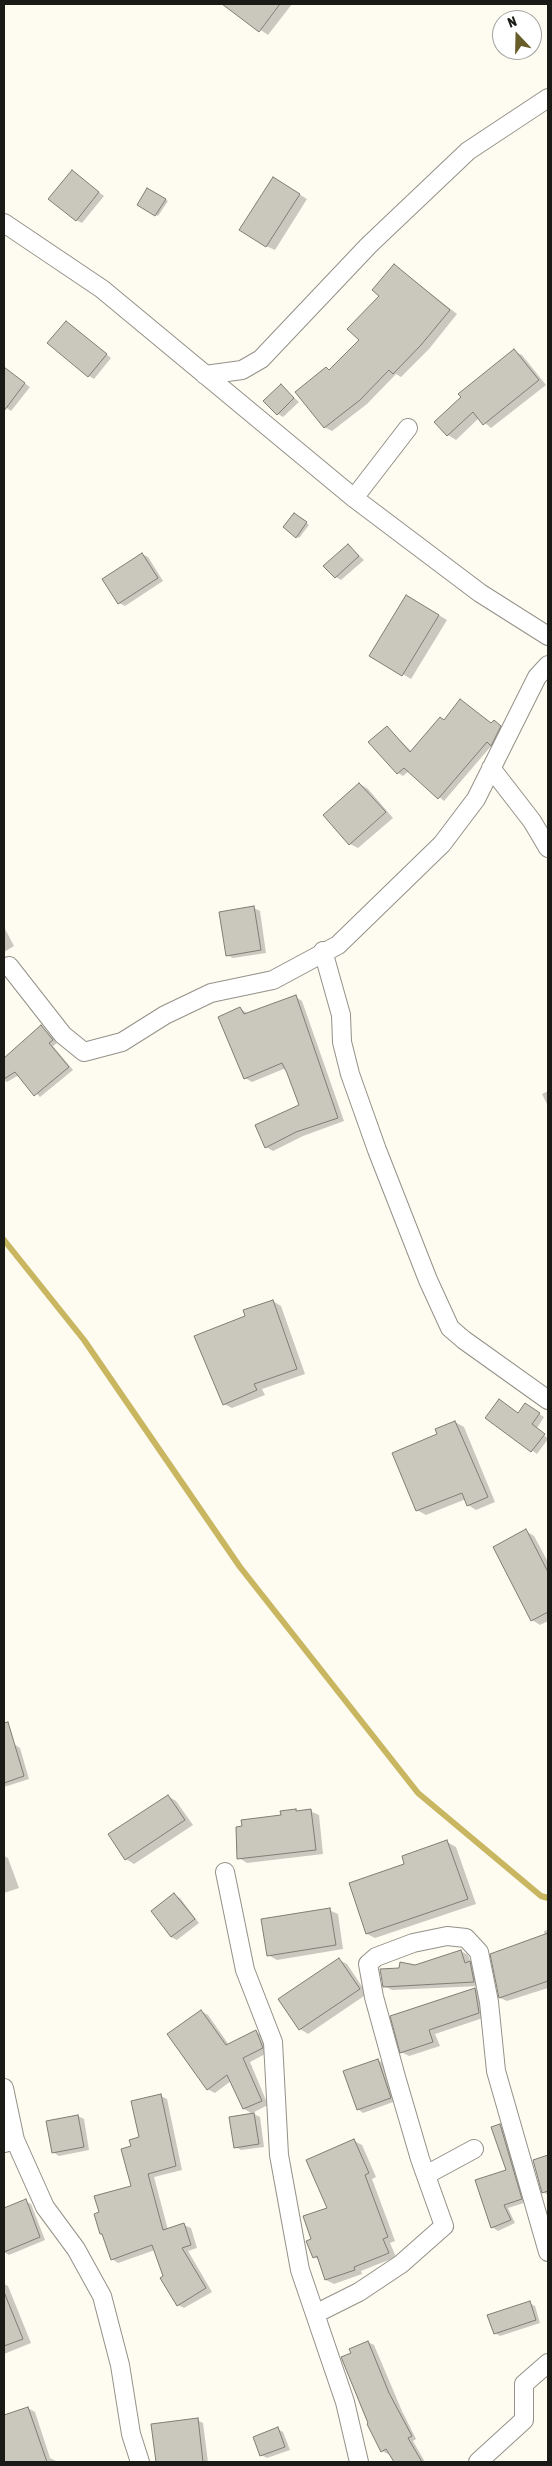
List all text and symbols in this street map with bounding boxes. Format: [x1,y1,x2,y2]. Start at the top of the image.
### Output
north arrow [492,10,542,60]
text: N [505,13,519,31]

